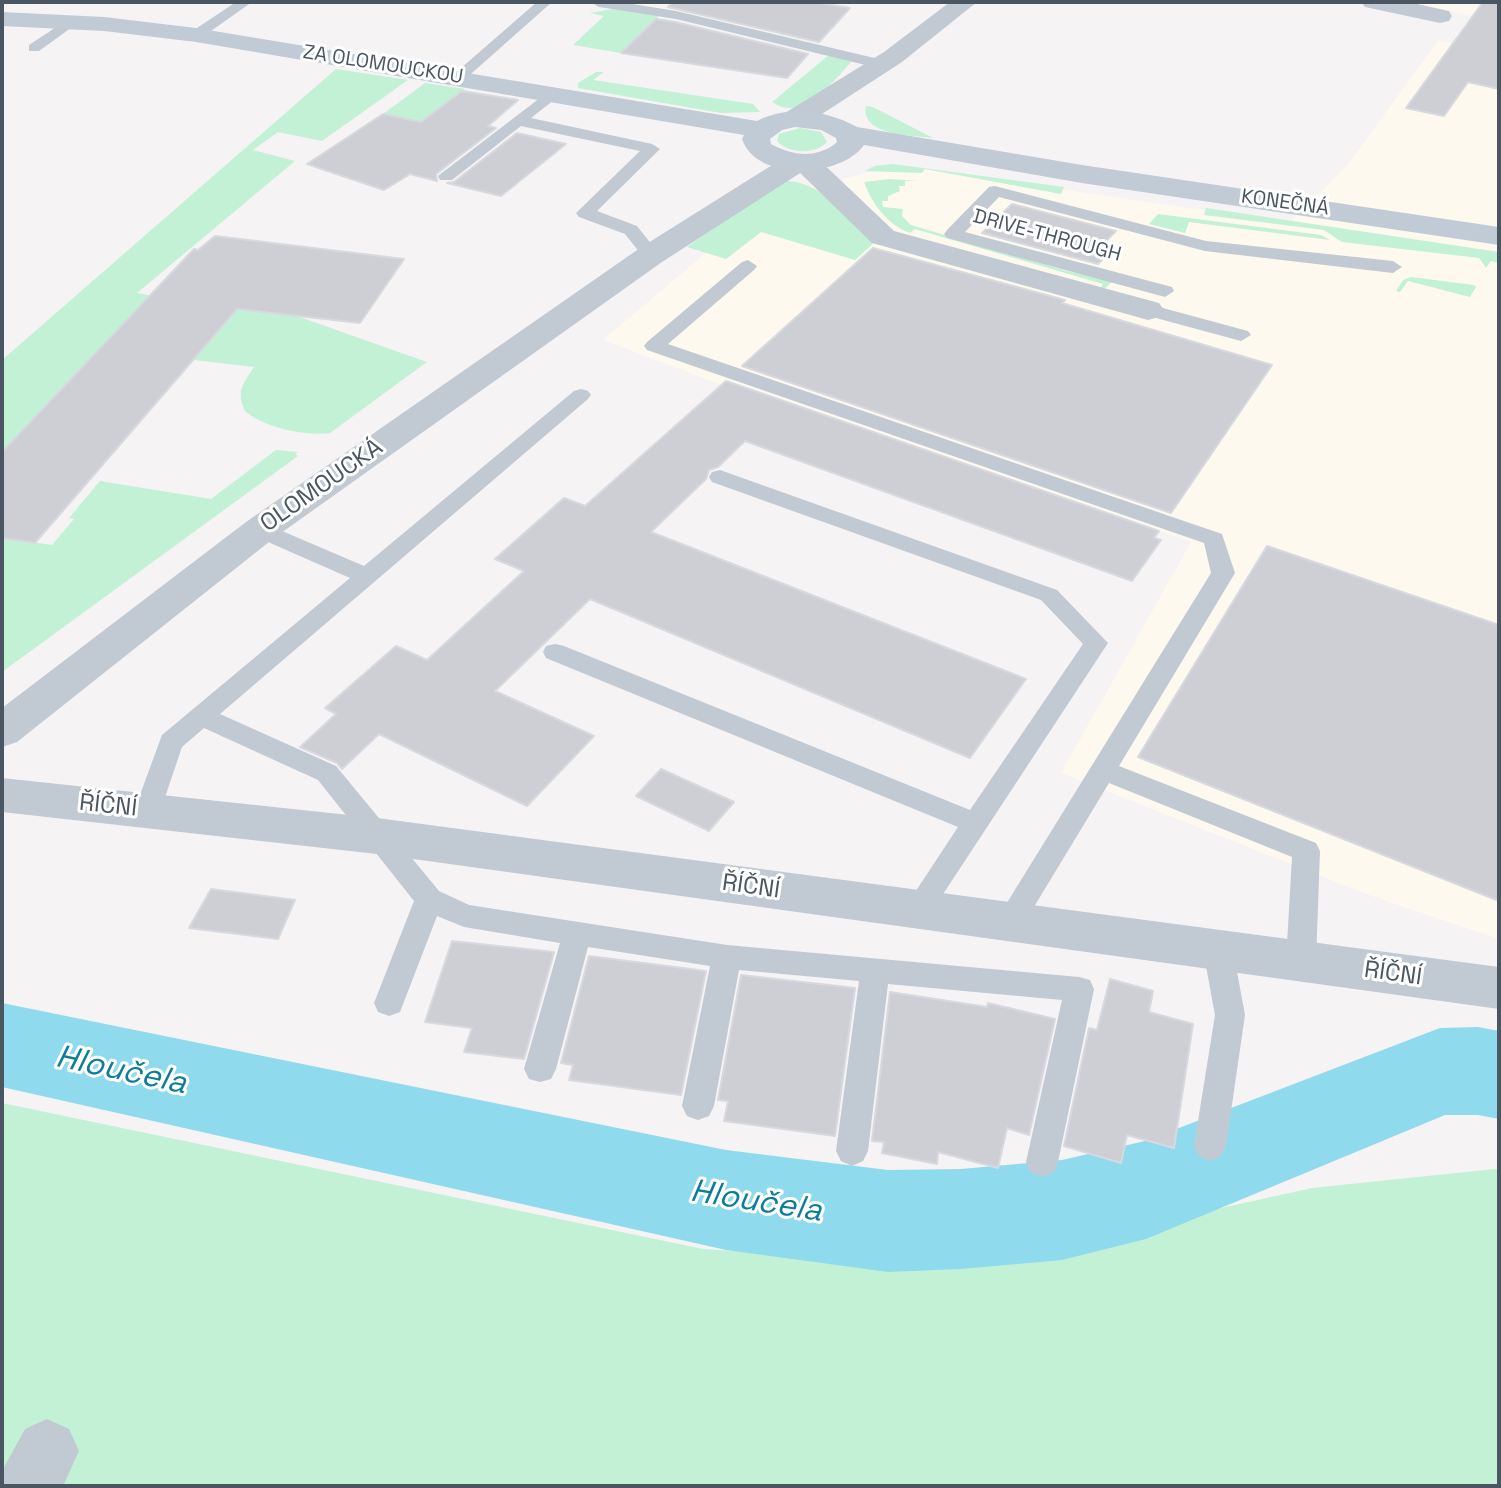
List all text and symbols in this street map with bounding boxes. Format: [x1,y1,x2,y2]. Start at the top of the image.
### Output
street label: ZA OLOMOUCKOU [301,40,465,90]
street label: KONEČNÁ [1240,185,1330,221]
street label: DRIVE-THROUGH [970,205,1124,267]
street label: OLOMOUCKÁ [255,433,389,539]
street label: ŘÍČNÍ [78,789,138,823]
street label: ŘÍČNÍ [720,869,782,905]
street label: ŘÍČNÍ [1362,956,1424,992]
water label: Hloučela [52,1038,190,1104]
water label: Hloučela [688,1173,824,1231]

